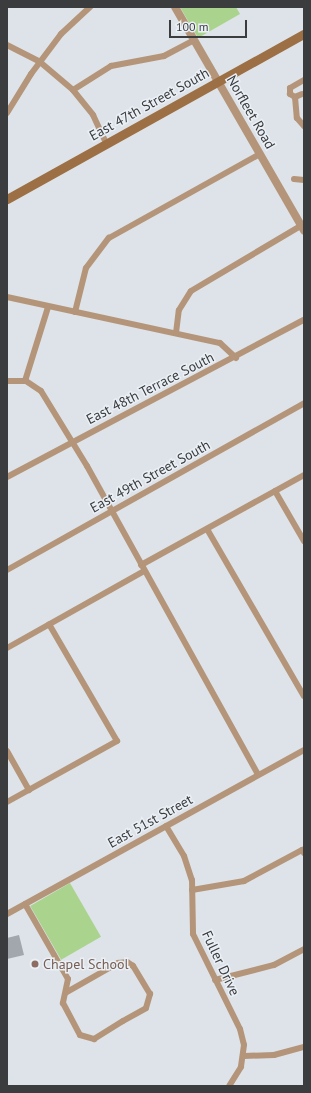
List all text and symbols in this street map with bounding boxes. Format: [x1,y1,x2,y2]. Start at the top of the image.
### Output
scale bar [171,12,249,38]
text: 100 m [176,19,209,34]
street label: East 47th Street South [86,64,212,144]
street label: Norfleet Road [223,72,279,152]
street label: East 48th Terrace South [83,348,217,428]
street label: East 49th Street South [87,436,213,516]
street label: East 51st Street [105,791,195,851]
street label: Fuller Drive [199,928,243,998]
place label: Chapel School [43,956,129,972]
marker: Chapel School [30,959,40,969]

